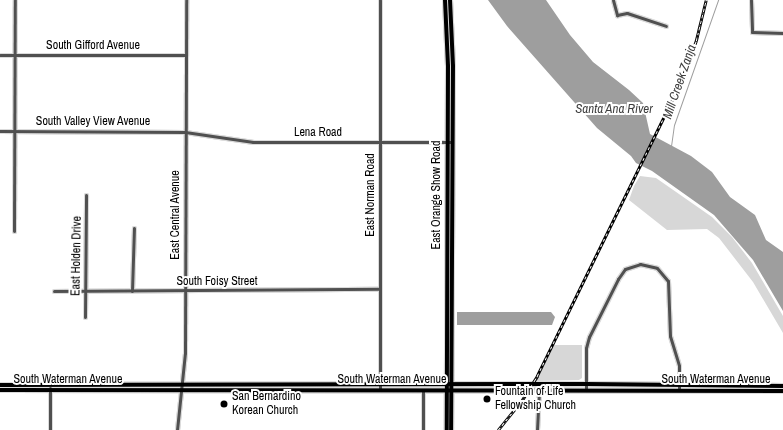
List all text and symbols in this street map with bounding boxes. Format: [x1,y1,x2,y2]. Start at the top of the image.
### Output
street label: South Gifford Avenue [46,39,140,53]
water label: Mill Creek Zanja [660,43,700,121]
water label: Santa Ana River [575,101,653,117]
street label: South Valley View Avenue [36,115,150,129]
street label: Lena Road [294,126,342,140]
street label: East Orange Show Road [430,141,444,249]
street label: East Norman Road [364,153,378,237]
street label: East Central Avenue [169,170,183,260]
street label: East Holden Drive [69,216,85,296]
street label: South Foisy Street [176,275,258,289]
street label: South Waterman Avenue [13,373,123,387]
street label: South Waterman Avenue [337,373,447,387]
street label: South Waterman Avenue [661,373,771,387]
place label: Fountain of Life Fellowship Church [495,385,576,413]
place label: San Bernardino Korean Church [232,390,301,418]
marker: Fountain of Life Fellowship Church [482,394,492,404]
marker: San Bernardino Korean Church [219,399,229,409]

